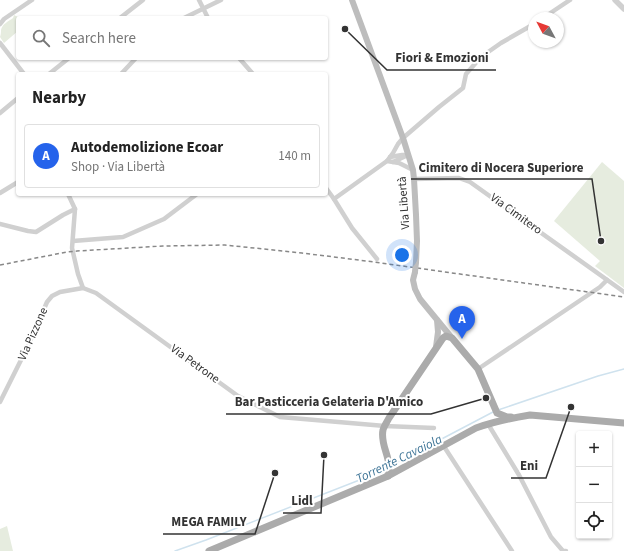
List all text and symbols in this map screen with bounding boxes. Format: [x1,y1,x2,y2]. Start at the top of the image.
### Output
north arrow [528,12,564,48]
search box [16,16,328,60]
icon: search [30,27,52,49]
text: Search here [62,28,136,49]
callout: Fiori & Emozioni [387,45,496,70]
text: Fiori & Emozioni [395,49,489,67]
text: Nearby [32,86,86,110]
text: Autodemolizione Ecoar [71,137,223,158]
text: A [42,147,50,165]
text: 140 m [278,147,311,165]
callout: Cimitero di Nocera Superiore [411,154,592,179]
text: Shop · Via Libertà [71,158,165,176]
text: Cimitero di Nocera Superiore [419,159,584,177]
street label: Via Libertà [394,176,414,230]
street label: Via Cimitero [486,189,546,239]
your location [392,245,412,265]
street label: Via Pizzone [14,305,52,363]
pin: A [449,306,475,339]
street label: Via Petrone [167,340,223,388]
callout: Bar Pasticceria Gelateria D'Amico [226,389,431,414]
text: Bar Pasticceria Gelateria D'Amico [235,393,423,411]
water label: Torrente Cavaiola [353,430,445,488]
map controls [576,431,612,539]
button: + [576,431,612,467]
callout: Eni [511,453,546,478]
text: Eni [520,457,538,475]
button: − [576,467,612,503]
callout: Lidl [283,488,321,513]
text: Lidl [291,492,313,510]
button: locate [576,503,612,539]
callout: MEGA FAMILY [163,509,255,534]
text: MEGA FAMILY [171,513,247,531]

